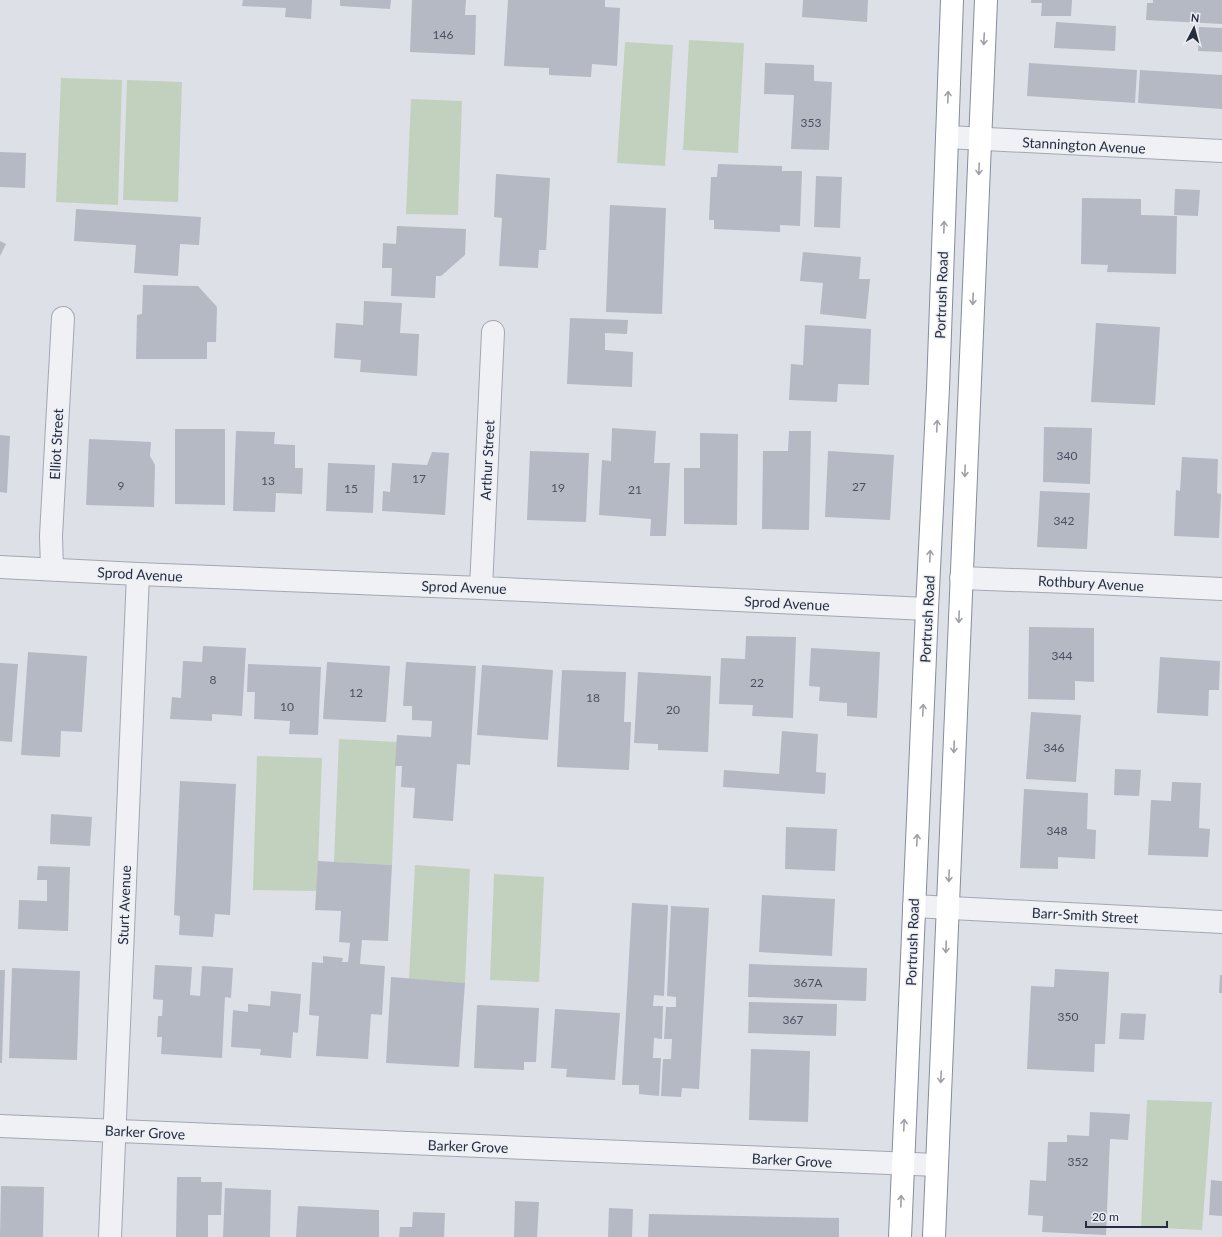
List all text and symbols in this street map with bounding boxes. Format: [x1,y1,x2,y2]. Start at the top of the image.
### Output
north arrow [1174,8,1214,48]
text: N [1190,11,1200,24]
house number: 146 [433,27,453,42]
one-way arrow [981,32,988,45]
one-way arrow [944,91,952,104]
house number: 353 [801,115,821,130]
street label: Stannington Avenue [1022,133,1146,157]
one-way arrow [975,162,982,175]
one-way arrow [940,221,947,234]
street label: Portrush Road [931,251,951,339]
one-way arrow [969,292,977,305]
street label: Elliot Street [46,408,66,480]
street label: Arthur Street [476,419,498,501]
one-way arrow [933,420,940,433]
house number: 340 [1057,448,1077,463]
one-way arrow [962,464,969,477]
house number: 17 [412,471,426,486]
house number: 13 [261,473,275,488]
house number: 9 [118,478,125,493]
house number: 27 [852,479,866,494]
house number: 19 [551,480,565,495]
house number: 15 [344,481,358,496]
house number: 21 [628,482,642,497]
house number: 342 [1054,513,1074,528]
one-way arrow [926,550,934,563]
street label: Sprod Avenue [97,563,183,585]
street label: Rothbury Avenue [1038,572,1144,594]
street label: Portrush Road [916,575,938,663]
street label: Sprod Avenue [421,577,507,597]
street label: Sprod Avenue [744,592,830,614]
one-way arrow [955,610,963,623]
house number: 344 [1052,648,1072,663]
house number: 8 [210,672,217,687]
house number: 22 [750,675,764,690]
house number: 12 [349,685,363,700]
house number: 18 [586,690,600,705]
house number: 10 [280,699,294,714]
house number: 20 [666,702,680,717]
one-way arrow [919,704,927,717]
one-way arrow [950,740,958,753]
house number: 346 [1044,740,1064,755]
house number: 348 [1047,823,1067,838]
one-way arrow [913,834,921,847]
street label: Sturt Avenue [114,865,134,945]
one-way arrow [945,869,953,882]
street label: Portrush Road [902,898,922,986]
street label: Barr-Smith Street [1031,904,1139,926]
one-way arrow [943,940,950,953]
house number: 367A [793,975,823,990]
house number: 350 [1058,1009,1078,1024]
house number: 367 [783,1012,803,1027]
one-way arrow [937,1070,944,1083]
one-way arrow [901,1119,908,1132]
street label: Barker Grove [104,1121,186,1143]
street label: Barker Grove [427,1136,509,1156]
street label: Barker Grove [751,1149,833,1171]
house number: 352 [1068,1154,1088,1169]
one-way arrow [898,1195,905,1208]
scale bar [1086,1203,1167,1229]
text: 20 m [1092,1209,1119,1224]

